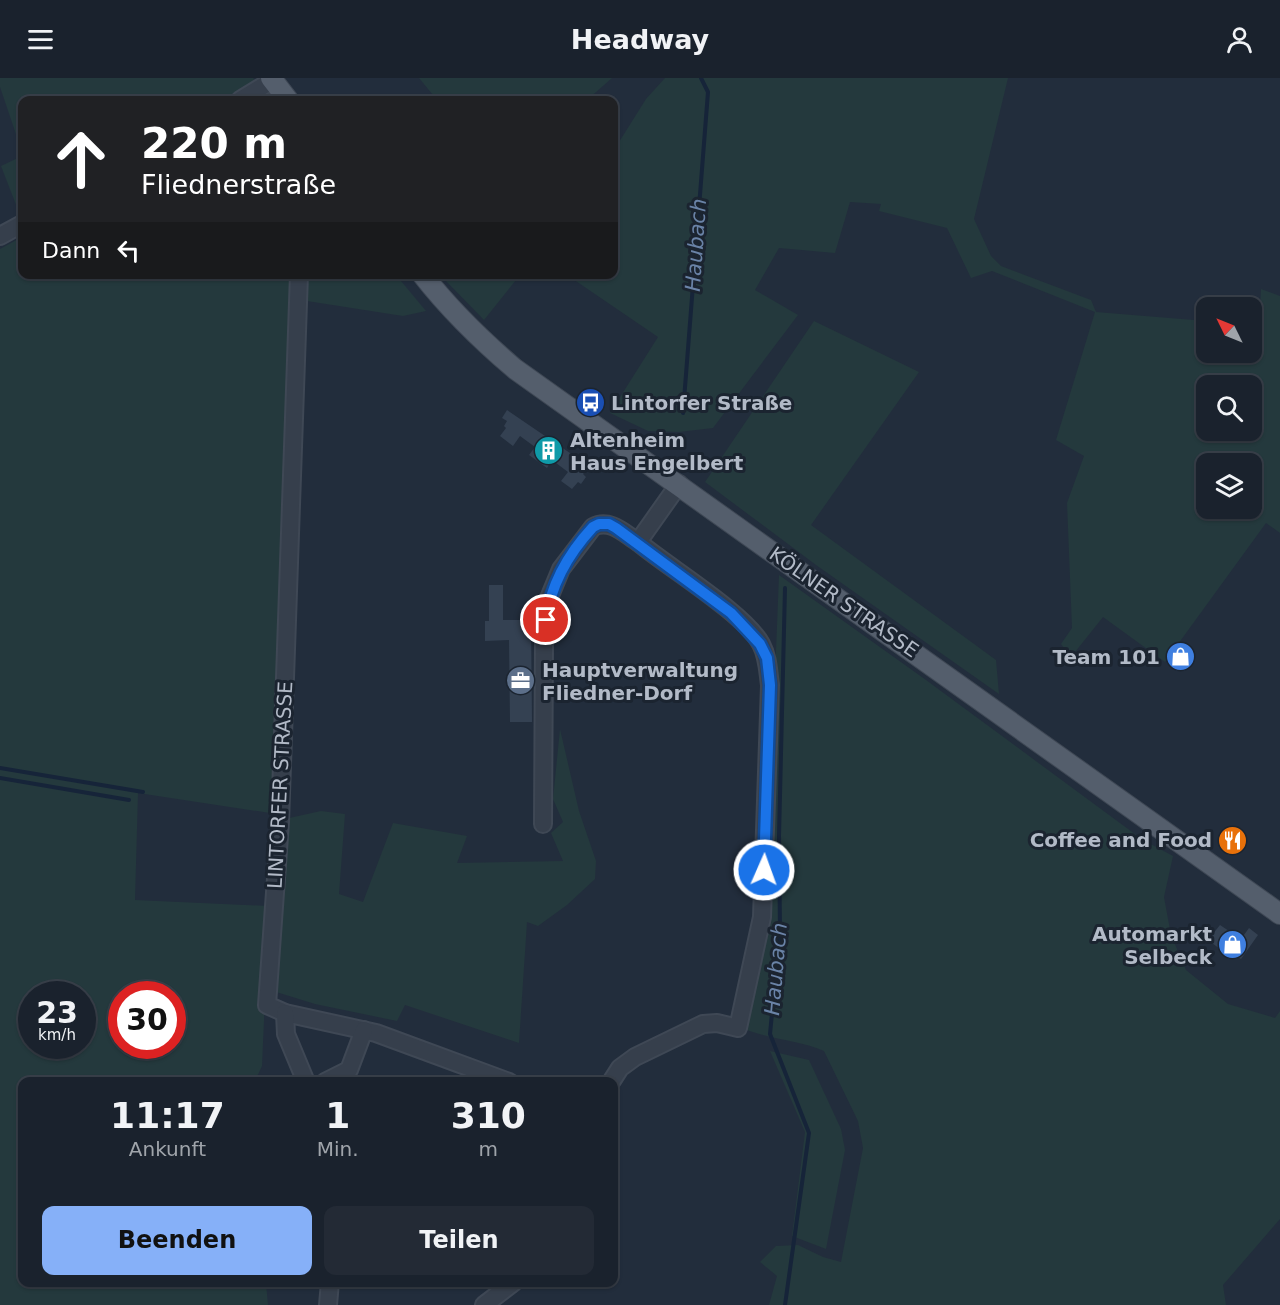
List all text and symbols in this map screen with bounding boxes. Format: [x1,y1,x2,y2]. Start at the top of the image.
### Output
icon: menu [24,23,57,56]
icon: person [1223,23,1256,56]
text: Headway [571,24,709,55]
text: 220 m [141,119,287,168]
icon: ahead [42,120,120,198]
text: Fliednerstraße [141,169,336,200]
water label: Haubach [681,198,711,292]
icon: left [112,234,145,267]
text: Dann [42,238,100,263]
north arrow [1196,297,1262,363]
map controls [1196,297,1262,519]
button: search [1196,375,1262,441]
bus stop icon: Lintorfer Straße [574,387,606,419]
place label: Lintorfer Straße [611,391,792,415]
place label: Altenheim Haus Engelbert [570,428,744,475]
building icon: Altenheim Haus Engelbert [533,435,565,467]
button: layers [1196,453,1262,519]
street label: KÖLNER STRASSE [765,542,923,662]
pin [520,594,571,645]
icon: arrive [529,603,562,636]
shop icon: Team 101 [1165,641,1197,673]
place label: Team 101 [1052,645,1160,669]
place label: Hauptverwaltung Fliedner-Dorf [542,658,738,705]
office icon: Hauptverwaltung Fliedner-Dorf [505,665,537,697]
street label: LINTORFER STRASSE [263,681,297,889]
restaurant icon: Coffee and Food [1217,824,1249,856]
place label: Coffee and Food [1030,828,1212,852]
position arrow [732,838,796,902]
water label: Haubach [760,922,792,1016]
place label: Automarkt Selbeck [1092,922,1213,969]
shop icon: Automarkt Selbeck [1217,929,1249,961]
speed limit sign: 30 [108,981,186,1059]
text: 23 [36,995,78,1030]
text: km/h [38,1026,76,1044]
text: 11:17 [110,1095,225,1136]
text: 1 [325,1095,350,1136]
text: 310 [451,1095,526,1136]
text: Ankunft [129,1137,206,1161]
text: Min. [317,1137,359,1161]
text: m [479,1137,498,1161]
button: Beenden [42,1206,312,1275]
button: Teilen [324,1206,594,1275]

